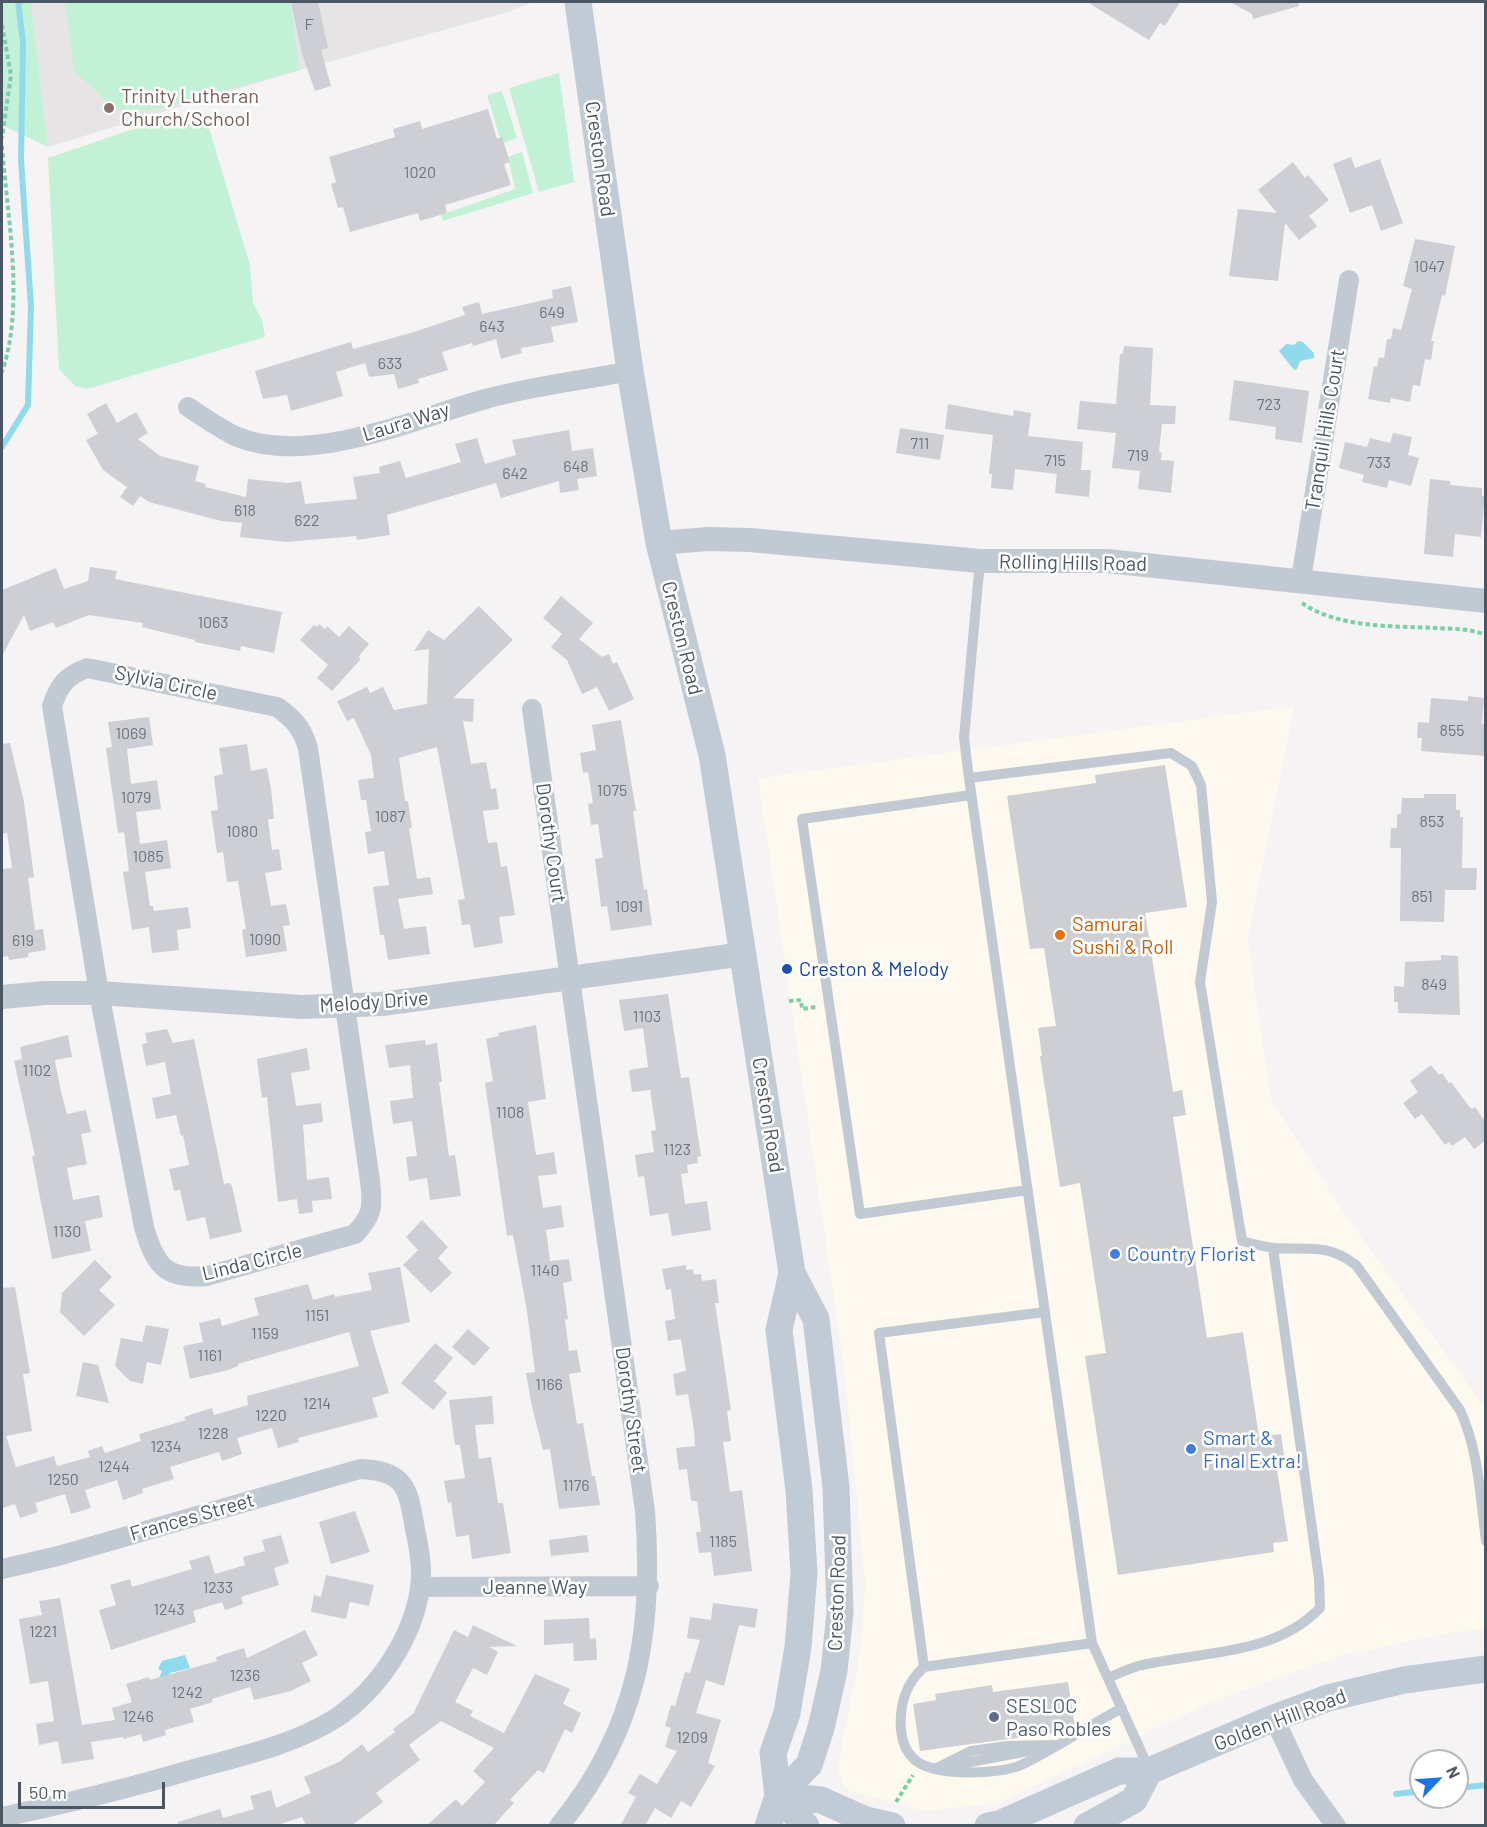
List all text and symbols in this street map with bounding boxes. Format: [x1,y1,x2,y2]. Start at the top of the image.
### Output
house number: F [304,15,314,35]
place label: Trinity Lutheran Church/School [121,84,259,131]
street label: Creston Road [580,100,620,218]
marker: Trinity Lutheran Church/School [102,101,116,115]
house number: 1020 [404,163,436,183]
house number: 1047 [1414,257,1444,277]
house number: 649 [539,303,565,323]
house number: 643 [479,317,505,337]
street label: Tranquil Hills Court [1300,347,1350,513]
house number: 633 [378,354,402,374]
house number: 723 [1257,395,1281,415]
street label: Laura Way [360,397,452,447]
house number: 711 [911,434,929,454]
house number: 719 [1127,446,1149,466]
house number: 715 [1044,451,1066,471]
house number: 733 [1367,453,1391,473]
house number: 648 [563,457,589,477]
house number: 642 [502,464,528,484]
house number: 618 [234,501,256,521]
house number: 622 [294,511,320,531]
street label: Rolling Hills Road [999,550,1147,576]
street label: Creston Road [656,579,708,697]
house number: 1063 [197,613,229,633]
street label: Sylvia Circle [112,660,220,706]
house number: 855 [1440,721,1464,741]
house number: 1069 [115,724,147,744]
street label: Dorothy Court [531,781,571,905]
house number: 1075 [597,781,627,801]
house number: 1079 [121,788,151,808]
house number: 1087 [375,807,405,827]
house number: 853 [1420,812,1444,832]
house number: 1080 [226,822,258,842]
house number: 1085 [132,847,164,867]
house number: 851 [1411,887,1433,907]
house number: 1091 [615,897,643,917]
place label: Samurai Sushi & Roll [1072,912,1173,959]
marker: Samurai Sushi & Roll [1053,928,1067,942]
house number: 1090 [249,930,281,950]
house number: 619 [12,931,34,951]
place label: Creston & Melody [799,957,949,981]
marker: Creston & Melody [780,962,794,976]
house number: 849 [1421,975,1447,995]
street label: Melody Drive [319,986,429,1018]
house number: 1103 [633,1007,661,1027]
street label: Creston Road [747,1056,789,1174]
house number: 1102 [23,1061,51,1081]
house number: 1108 [496,1103,524,1123]
house number: 1123 [663,1140,691,1160]
house number: 1130 [53,1222,81,1242]
street label: Linda Circle [199,1238,305,1286]
place label: Country Florist [1127,1242,1256,1266]
marker: Country Florist [1108,1247,1122,1261]
house number: 1140 [530,1261,560,1281]
house number: 1151 [305,1306,329,1326]
house number: 1159 [251,1324,279,1344]
street label: Dorothy Street [610,1345,652,1475]
house number: 1161 [198,1346,222,1366]
house number: 1166 [535,1375,563,1395]
house number: 1214 [303,1394,331,1414]
house number: 1220 [255,1406,287,1426]
house number: 1228 [197,1424,229,1444]
place label: Smart & Final Extra! [1203,1426,1302,1473]
house number: 1234 [150,1437,182,1457]
marker: Smart & Final Extra! [1184,1442,1198,1456]
house number: 1244 [98,1457,130,1477]
house number: 1250 [47,1470,79,1490]
house number: 1176 [562,1476,590,1496]
street label: Frances Street [127,1488,257,1546]
house number: 1185 [709,1532,737,1552]
street label: Creston Road [823,1534,851,1652]
street label: Jeanne Way [483,1575,587,1599]
house number: 1233 [203,1578,233,1598]
house number: 1243 [153,1600,185,1620]
house number: 1221 [29,1622,57,1642]
house number: 1236 [230,1666,260,1686]
house number: 1242 [171,1683,203,1703]
street label: Golden Hill Road [1210,1684,1350,1756]
place label: SESLOC Paso Robles [1006,1694,1111,1741]
house number: 1246 [122,1707,154,1727]
marker: SESLOC Paso Robles [987,1710,1001,1724]
house number: 1209 [676,1728,708,1748]
north arrow [1409,1749,1469,1809]
text: N [1443,1763,1465,1781]
scale bar [21,1770,168,1808]
text: 50 m [29,1781,67,1803]

